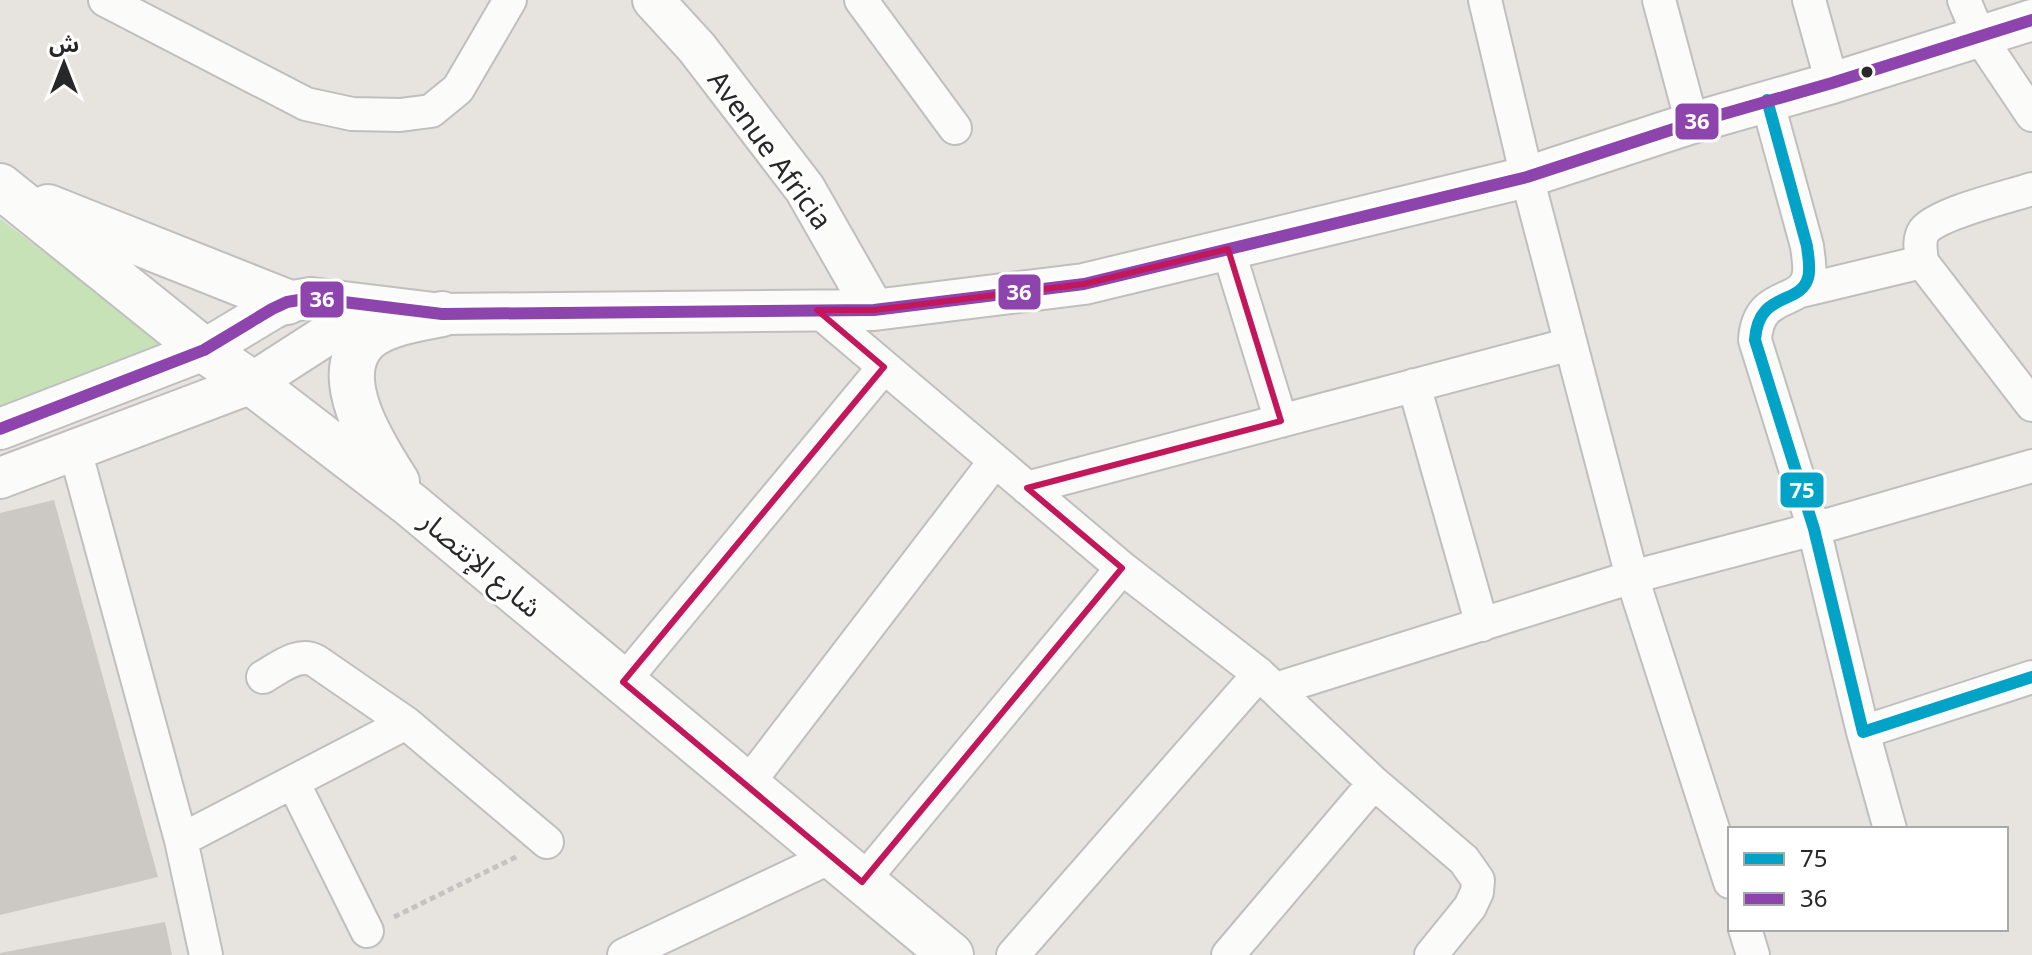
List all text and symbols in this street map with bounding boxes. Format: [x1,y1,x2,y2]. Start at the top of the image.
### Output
north arrow [24,24,104,104]
text: ش [49,28,79,58]
street label: Avenue Africia [700,62,842,237]
unlabelled marker [1859,64,1875,80]
line badge: 36 [1674,102,1720,141]
text: 36 [1684,105,1710,135]
line badge: 36 [997,273,1042,311]
text: 36 [1006,276,1032,306]
line badge: 36 [299,280,345,319]
text: 36 [309,283,335,313]
line badge: 75 [1779,471,1825,509]
text: 75 [1789,474,1815,504]
street label: شارع الإنتصار [410,501,550,628]
legend [1728,827,2008,931]
text: 75 [1800,841,1827,874]
text: 36 [1800,881,1827,914]

